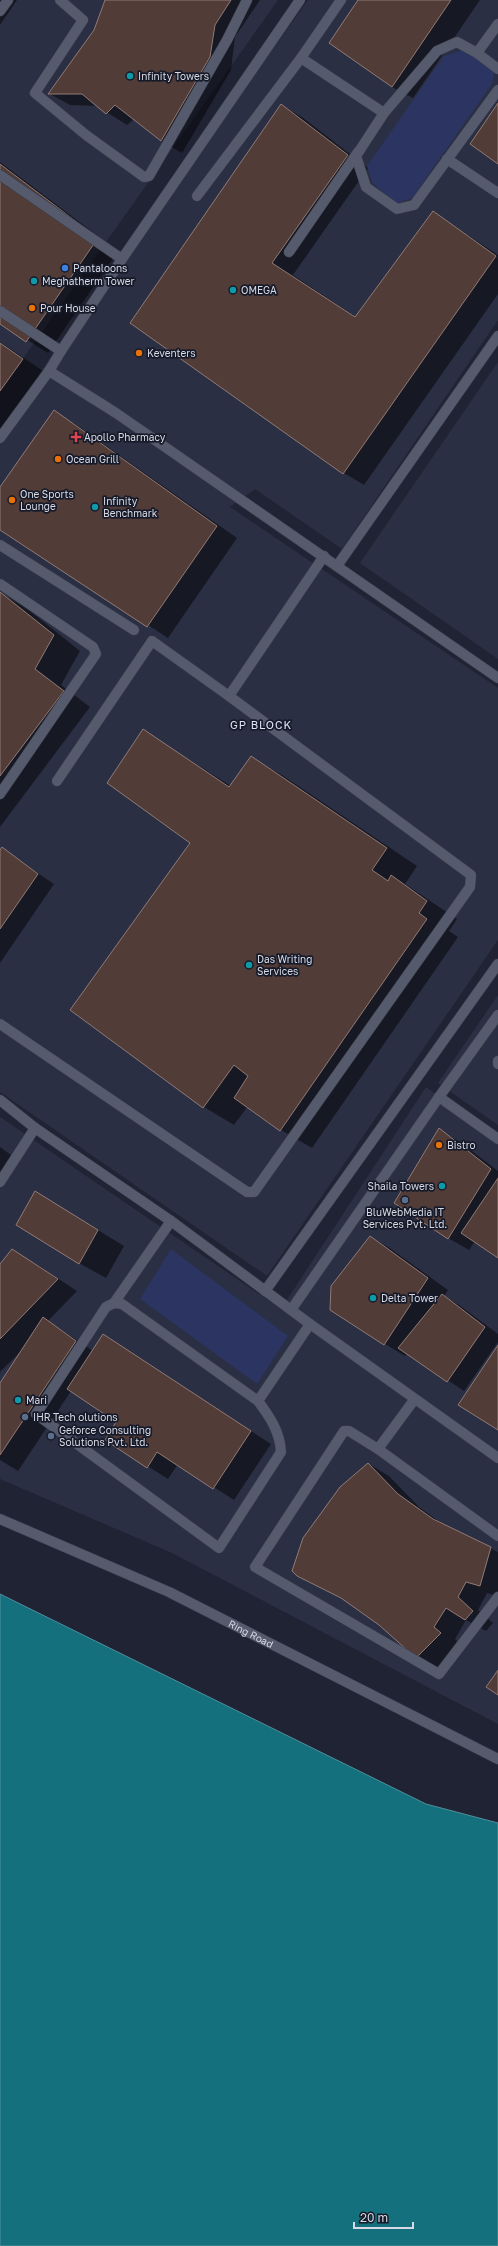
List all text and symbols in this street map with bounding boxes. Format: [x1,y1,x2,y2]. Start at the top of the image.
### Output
place label: Infinity Towers [138,70,209,82]
marker: Infinity Towers [125,71,135,81]
place label: Pantaloons [73,262,127,274]
marker: Pantaloons [60,263,70,273]
place label: Meghatherm Tower [42,275,134,287]
marker: Meghatherm Tower [29,276,39,286]
place label: OMEGA [241,284,277,296]
marker: OMEGA [228,285,238,295]
place label: Pour House [40,302,96,314]
marker: Pour House [27,303,37,313]
place label: Keventers [147,347,196,359]
marker: Keventers [134,348,144,358]
place label: Apollo Pharmacy [84,431,166,443]
marker: Apollo Pharmacy [71,432,81,442]
place label: Ocean Grill [66,453,119,465]
marker: Ocean Grill [53,454,63,464]
place label: One Sports Lounge [20,488,74,512]
marker: One Sports Lounge [7,495,17,505]
place label: Infinity Benchmark [103,495,158,519]
marker: Infinity Benchmark [90,502,100,512]
district label: GP BLOCK [230,718,292,731]
place label: Das Writing Services [257,953,312,977]
marker: Das Writing Services [244,960,254,970]
place label: Bistro [447,1139,475,1151]
marker: Bistro [434,1140,444,1150]
place label: Shaila Towers [368,1180,434,1192]
marker: Shaila Towers [437,1181,447,1191]
marker: BluWebMedia IT Services Pvt. Ltd. [400,1195,410,1205]
place label: BluWebMedia IT Services Pvt. Ltd. [363,1206,447,1230]
place label: Delta Tower [381,1292,438,1304]
marker: Delta Tower [368,1293,378,1303]
place label: Mari [26,1394,47,1406]
marker: Mari [13,1395,23,1405]
place label: IHR Tech olutions [33,1411,118,1423]
marker: IHR Tech olutions [20,1412,30,1422]
place label: Geforce Consulting Solutions Pvt. Ltd. [59,1424,151,1448]
marker: Geforce Consulting Solutions Pvt. Ltd. [46,1431,56,1441]
street label: Ring Road [226,1617,275,1650]
scale bar [354,2204,413,2230]
text: 20 m [360,2210,388,2225]

